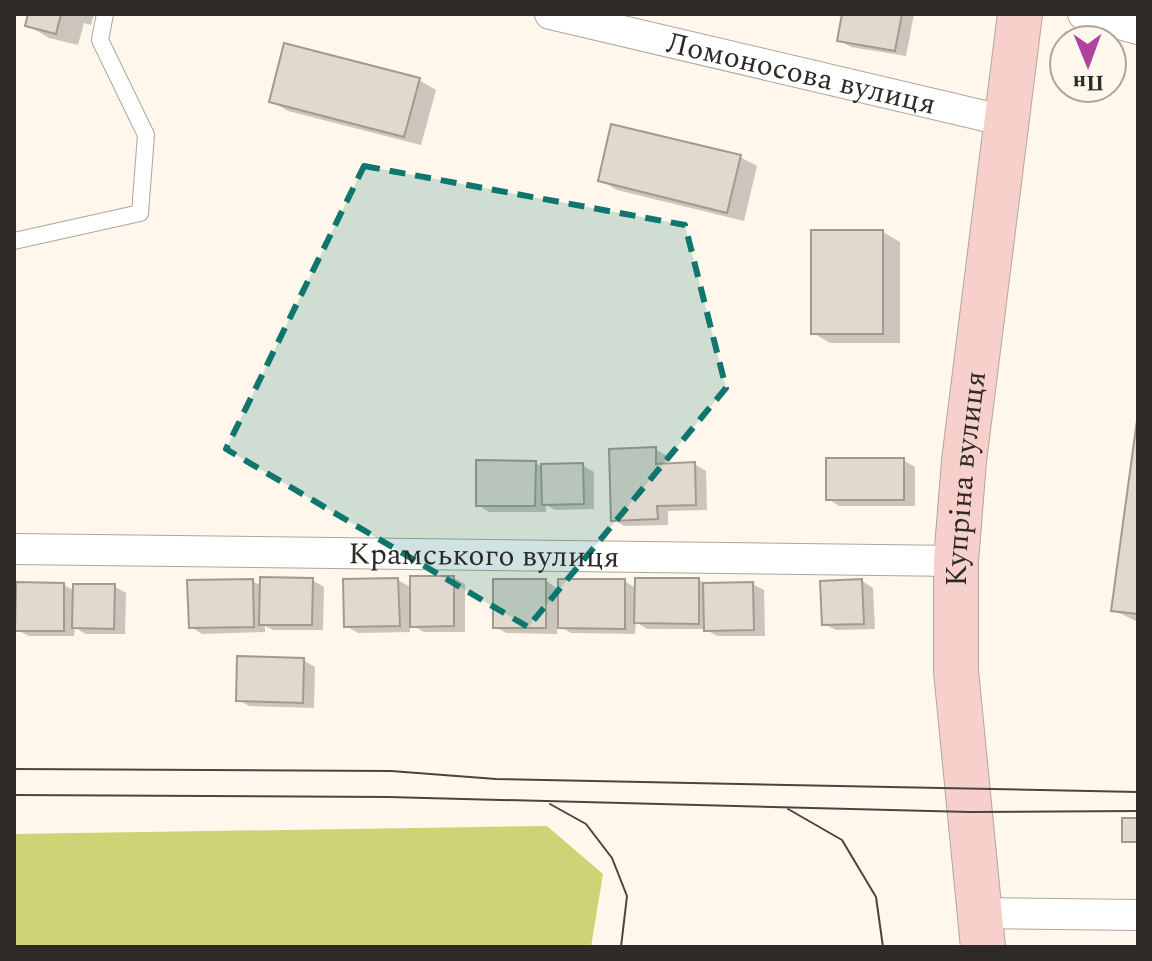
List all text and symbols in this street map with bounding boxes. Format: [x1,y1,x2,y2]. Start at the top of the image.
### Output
street label: Ломоносова вулиця [662,20,940,128]
north arrow [1048,24,1128,104]
text: Пн [1072,66,1104,99]
street label: Купріна вулиця [934,368,999,587]
street label: Крамського вулиця [348,531,620,581]

